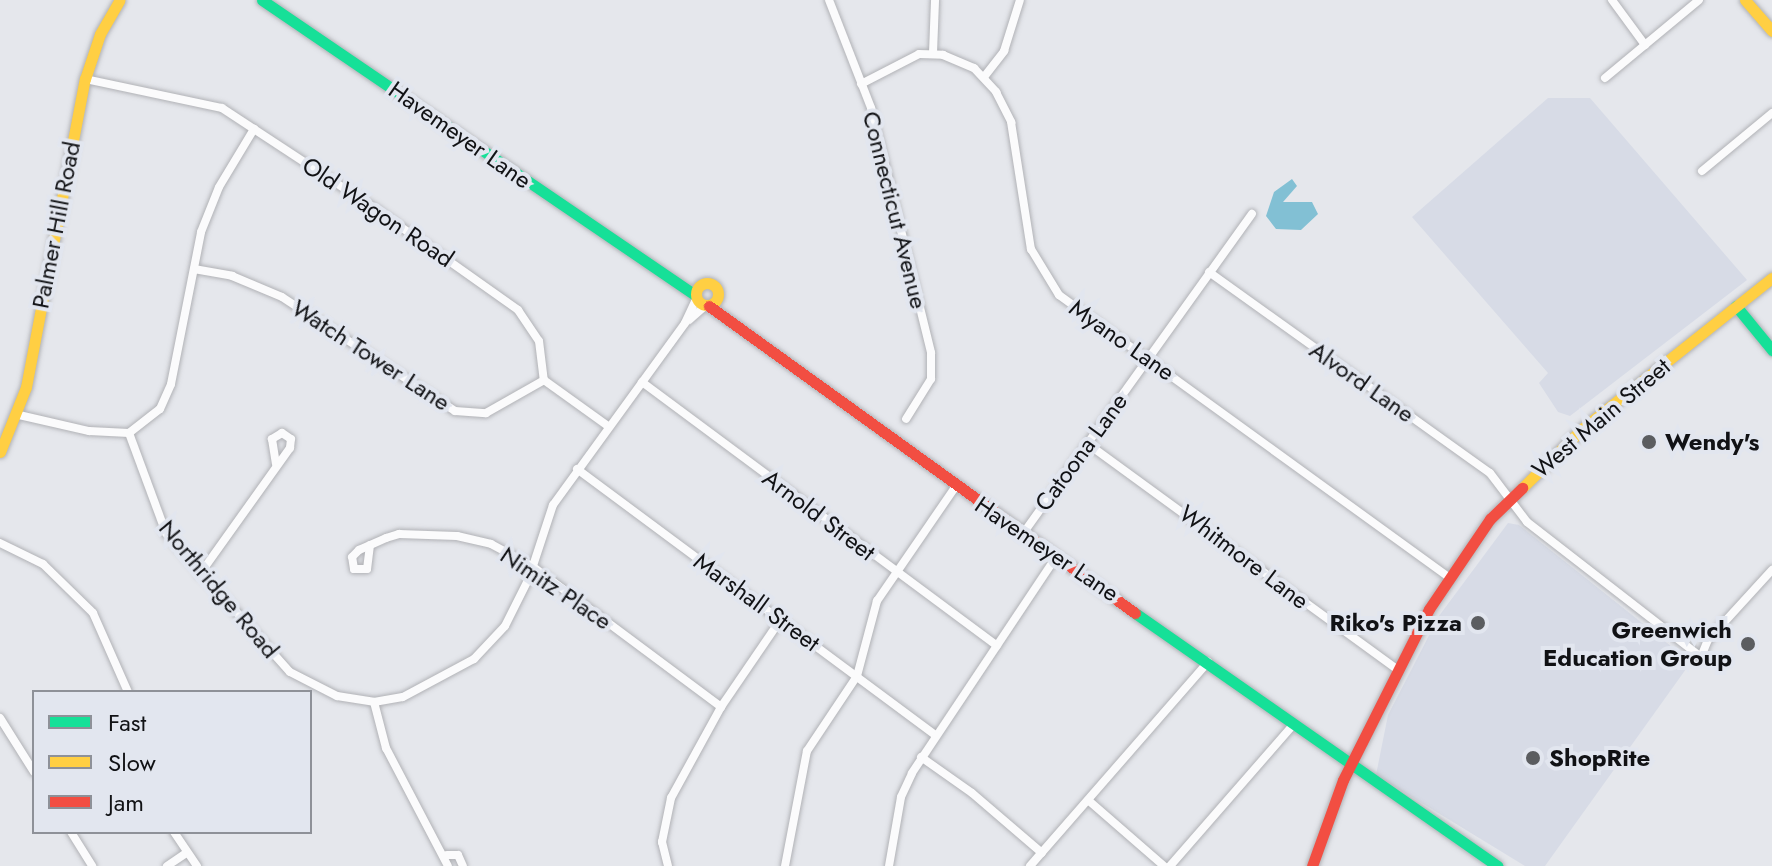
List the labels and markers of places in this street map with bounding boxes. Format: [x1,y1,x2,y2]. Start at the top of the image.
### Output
place label: Wendy's [1665,428,1759,456]
marker: Wendy's [1640,433,1658,451]
place label: Riko's Pizza [1330,609,1462,637]
marker: Riko's Pizza [1469,614,1487,632]
place label: Greenwich Education Group [1543,616,1732,672]
marker: Greenwich Education Group [1739,635,1757,653]
place label: ShopRite [1549,744,1650,772]
marker: ShopRite [1524,749,1542,767]

